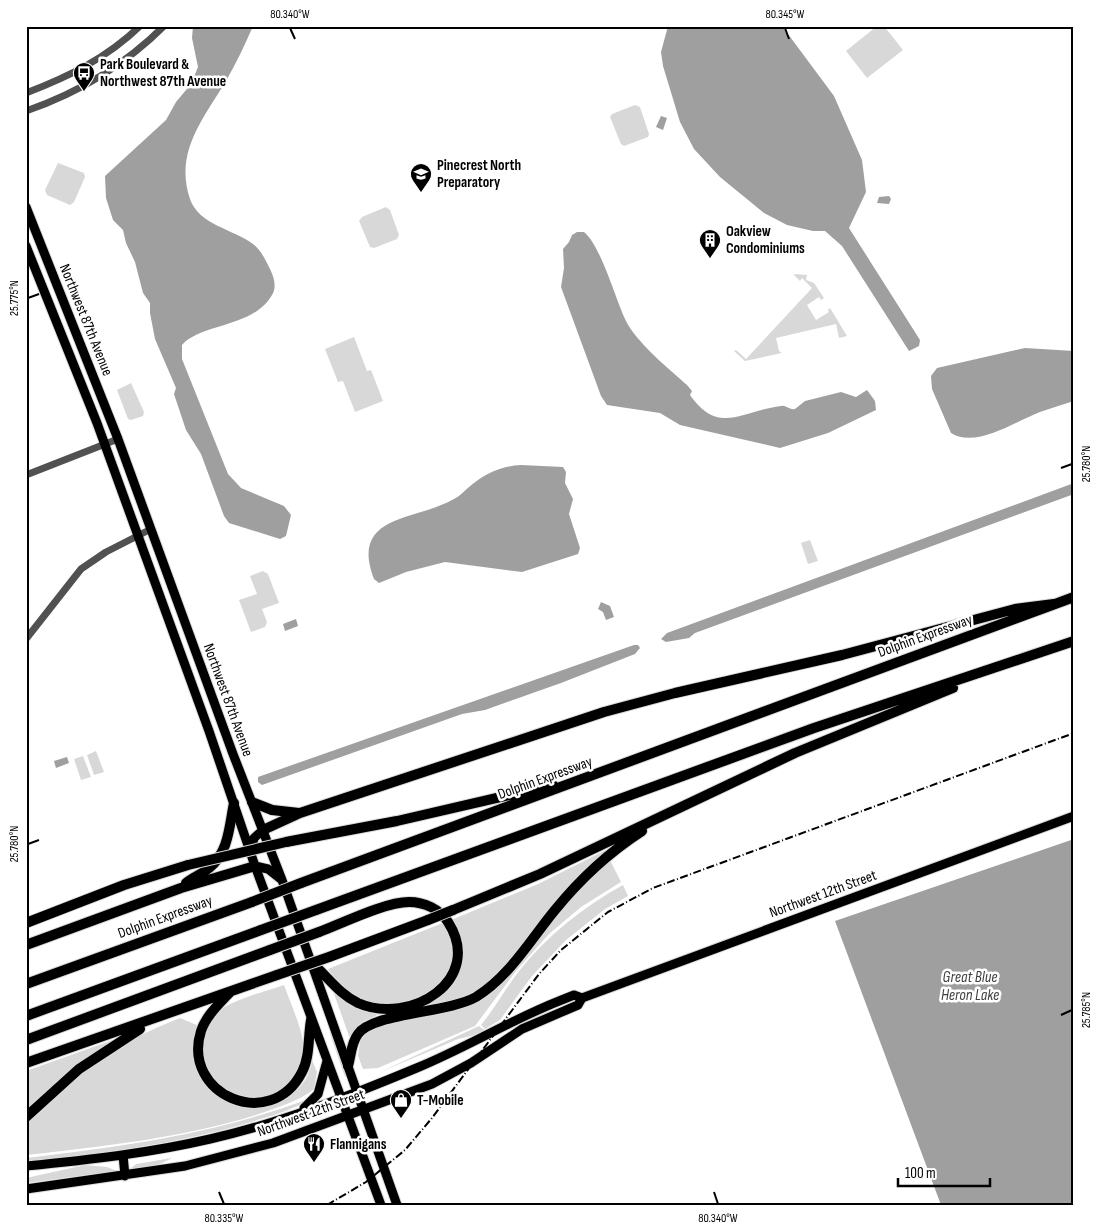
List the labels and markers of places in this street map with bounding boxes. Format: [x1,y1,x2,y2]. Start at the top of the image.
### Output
place label: Park Boulevard & Northwest 87th Avenue [100,55,226,91]
bus stop icon: Park Boulevard & Northwest 87th Avenue [72,61,96,92]
place label: Pinecrest North Preparatory [437,156,521,192]
school or university icon: Pinecrest North Preparatory [409,162,433,193]
place label: Oakview Condominiums [726,222,805,258]
building icon: Oakview Condominiums [698,228,722,259]
shop icon: T-Mobile [389,1088,413,1119]
place label: T-Mobile [417,1091,464,1110]
restaurant icon: Flannigans [302,1132,326,1163]
place label: Flannigans [330,1135,387,1154]

